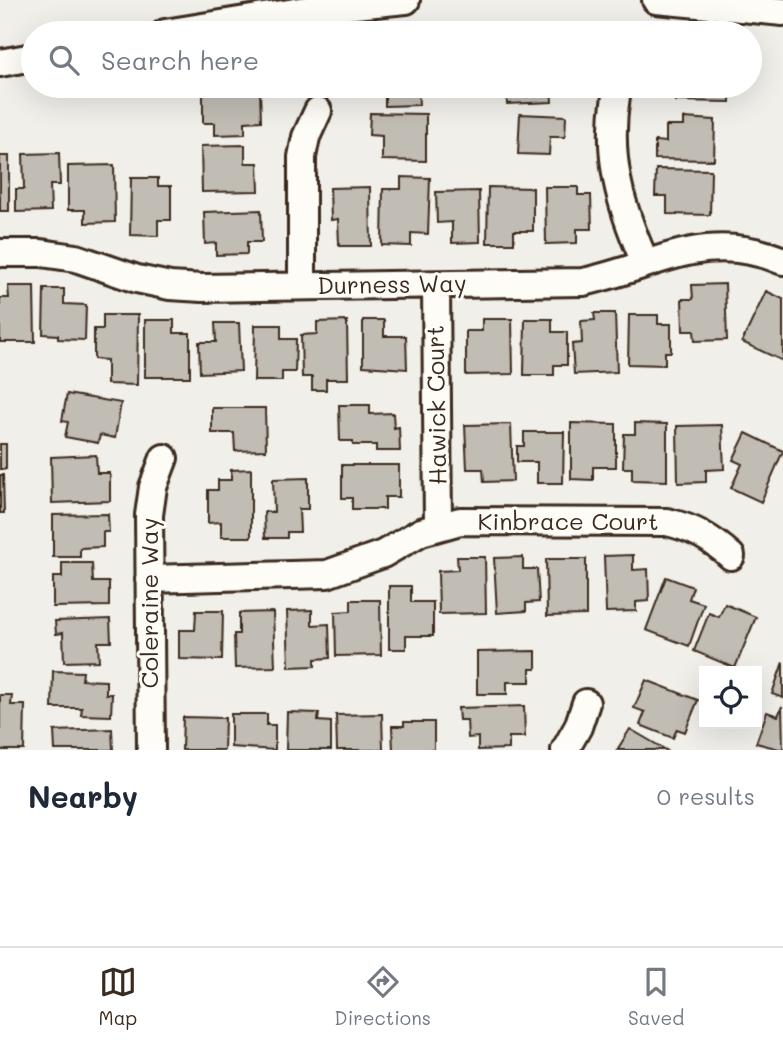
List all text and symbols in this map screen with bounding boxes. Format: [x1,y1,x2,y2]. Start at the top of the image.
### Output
search box [21,21,762,98]
icon: search [45,41,83,79]
text: Search here [101,43,259,77]
street label: Durness Way [317,267,467,300]
street label: Hawick Court [419,325,452,485]
street label: Kinbrace Court [477,505,659,536]
street label: Coleraine Way [133,518,164,688]
map controls [699,666,762,729]
button: locate [699,666,762,729]
text: Nearby [28,776,138,816]
text: 0 results [657,781,755,811]
tab: Map [99,963,137,1030]
tab: Directions [334,963,431,1030]
tab: Saved [628,963,684,1030]

